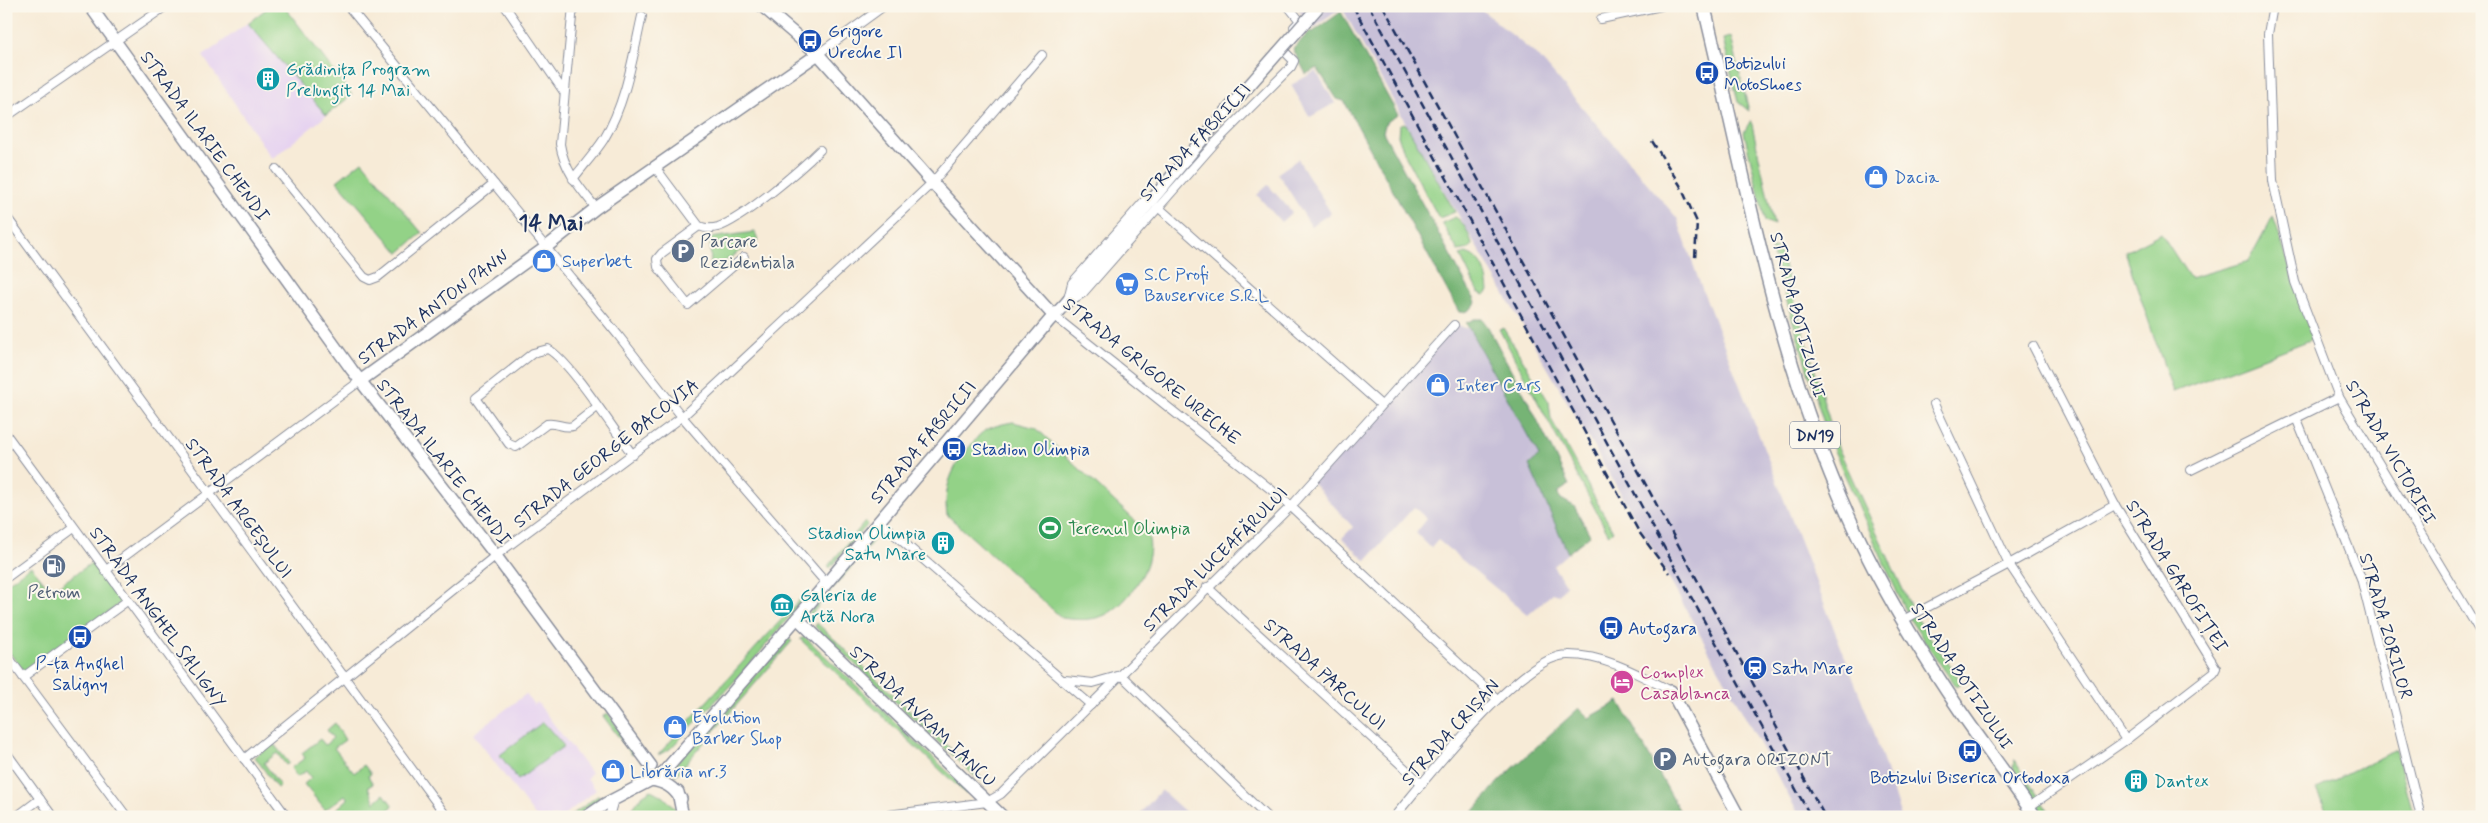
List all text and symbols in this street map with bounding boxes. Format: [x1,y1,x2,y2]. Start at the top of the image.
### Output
place label: Grigore Ureche II [828,20,903,65]
bus stop icon: Grigore Ureche II [797,28,823,54]
street label: STRADA ILARIE CHENDI [134,46,274,227]
place label: Botizului MotoShoes [1724,52,1802,97]
place label: Grădinița Program Prelungit 14 Mai [286,58,431,105]
bus stop icon: Botizului MotoShoes [1694,60,1720,86]
building icon: Grădinița Program Prelungit 14 Mai [255,66,281,92]
street label: STRADA FABRICII [1135,78,1257,207]
shop icon: Dacia [1863,164,1889,190]
place label: Dacia [1894,166,1939,190]
district label: 14 Mai [519,210,583,238]
place label: Parcare Rezidentiala [700,230,795,275]
street label: STRADA BOTIZULUI [1763,230,1831,401]
parking icon: Parcare Rezidentiala [670,238,696,264]
street label: STRADA ANTON PANN [353,245,514,371]
shop icon: Superbet [531,248,557,274]
place label: Superbet [562,250,633,274]
place label: S.C Profi Bauservice S.R.L [1144,263,1269,308]
supermarket icon: S.C Profi Bauservice S.R.L [1114,271,1140,297]
street label: STRADA GRIGORE URECHE [1057,293,1245,451]
shop icon: Inter Cars [1425,372,1451,398]
street label: STRADA ILARIE CHENDI [371,374,516,551]
street label: STRADA GEORGE BACOVIA [509,374,705,534]
place label: Inter Cars [1456,374,1541,398]
street label: STRADA FABRICII [865,376,982,509]
street label: STRADA VICTORIEI [2339,376,2441,529]
road number: DN19 [1790,422,1840,448]
street label: STRADA ARGEȘULUI [179,434,297,584]
bus stop icon: Stadion Olimpia [941,436,967,462]
place label: Stadion Olimpia [972,438,1090,462]
street label: STRADA LUCEAFĂRULUI [1138,482,1293,637]
street label: STRADA GAROFIȚEI [2120,496,2233,657]
sports icon: Terenul Olimpia [1037,515,1063,541]
place label: Terenul Olimpia [1068,517,1191,541]
street label: STRADA ANGHEL SALIGNY [83,522,231,713]
place label: Stadion Olimpia Satu Mare [808,522,926,567]
building icon: Stadion Olimpia Satu Mare [930,530,956,556]
street label: STRADA ZORILOR [2353,551,2417,702]
fuel station icon: Petrom [41,553,67,579]
place label: Petrom [27,581,81,605]
place label: Galeria de Artă Nora [800,584,877,629]
museum icon: Galeria de Artă Nora [769,592,795,618]
street label: STRADA BOTIZULUI [1905,598,2018,755]
street label: STRADA PARCULUI [1258,613,1391,736]
bus stop icon: Autogara [1598,615,1624,641]
place label: Autogara [1628,617,1697,643]
bus stop icon: P-ța Anghel Saligny [67,624,93,650]
street label: STRADA AVRAM IANCU [844,640,1001,793]
place label: P-ța Anghel Saligny [36,652,124,697]
station icon: Satu Mare [1742,655,1768,681]
place label: Satu Mare [1772,657,1853,681]
place label: Complex Casablanca [1640,661,1730,706]
hotel icon: Complex Casablanca [1609,669,1635,695]
street label: STRADA CRIȘAN [1396,674,1505,791]
place label: Evolution Barber Shop [692,706,782,751]
shop icon: Evolution Barber Shop [662,714,688,740]
bus stop icon: Botizului Biserica Ortodoxa [1957,738,1983,764]
parking icon: Autogara ORIZONT [1652,746,1678,772]
place label: Autogara ORIZONT [1682,748,1832,774]
shop icon: Librăria nr.3 [600,758,626,784]
place label: Librăria nr.3 [630,760,727,784]
place label: Botizului Biserica Ortodoxa [1870,766,2070,790]
building icon: Dantex [2123,768,2149,794]
place label: Dantex [2154,770,2209,794]

